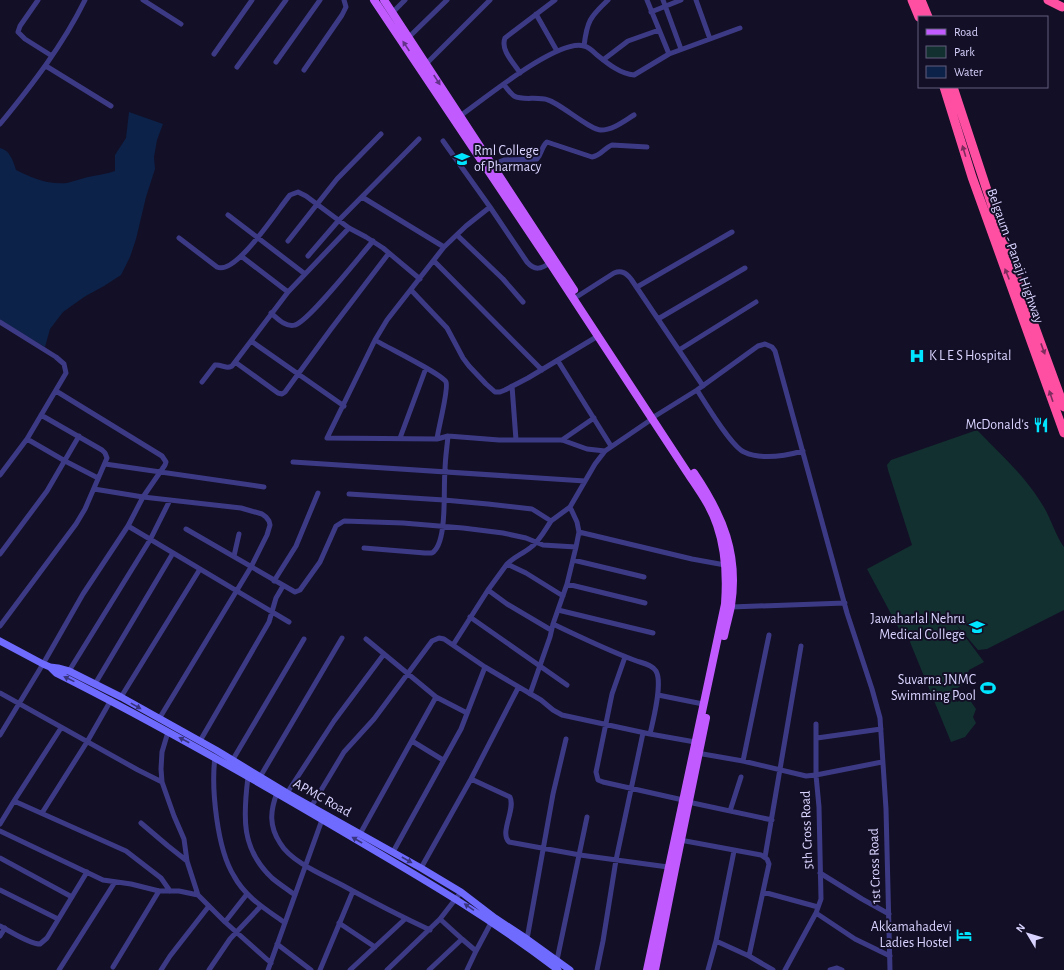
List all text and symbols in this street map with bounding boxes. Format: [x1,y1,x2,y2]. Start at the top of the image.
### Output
legend [918,16,1048,88]
text: Road [954,26,978,38]
one-way arrow [402,40,409,52]
text: Park [954,46,975,58]
text: Water [954,66,983,78]
one-way arrow [433,75,441,85]
place label: Rml College of Pharmacy [474,144,542,174]
one-way arrow [961,145,967,157]
school or university icon: Rml College of Pharmacy [453,150,471,168]
street label: Belgaum - Panaji Highway [984,187,1046,325]
one-way arrow [1003,268,1009,280]
one-way arrow [1040,343,1046,355]
hospital icon: K L E S Hospital [908,347,926,365]
place label: K L E S Hospital [929,349,1011,363]
one-way arrow [1048,390,1054,402]
restaurant icon: McDonald's [1032,416,1050,434]
place label: McDonald's [966,418,1029,432]
place label: Jawaharlal Nehru Medical College [871,612,965,642]
school or university icon: Jawaharlal Nehru Medical College [968,618,986,636]
place label: Suvarna JNMC Swimming Pool [891,673,976,703]
one-way arrow [63,676,75,683]
sports icon: Suvarna JNMC Swimming Pool [979,679,997,697]
one-way arrow [130,702,142,709]
one-way arrow [178,737,190,744]
street label: APMC Road [291,776,353,820]
street label: 5th Cross Road [799,790,815,870]
street label: 1st Cross Road [867,828,883,904]
one-way arrow [351,837,363,844]
one-way arrow [401,857,413,863]
one-way arrow [463,903,474,911]
north arrow [1008,914,1048,954]
place label: Akkamahadevi Ladies Hostel [871,920,952,950]
text: N [1014,922,1027,935]
hotel icon: Akkamahadevi Ladies Hostel [955,926,973,944]

